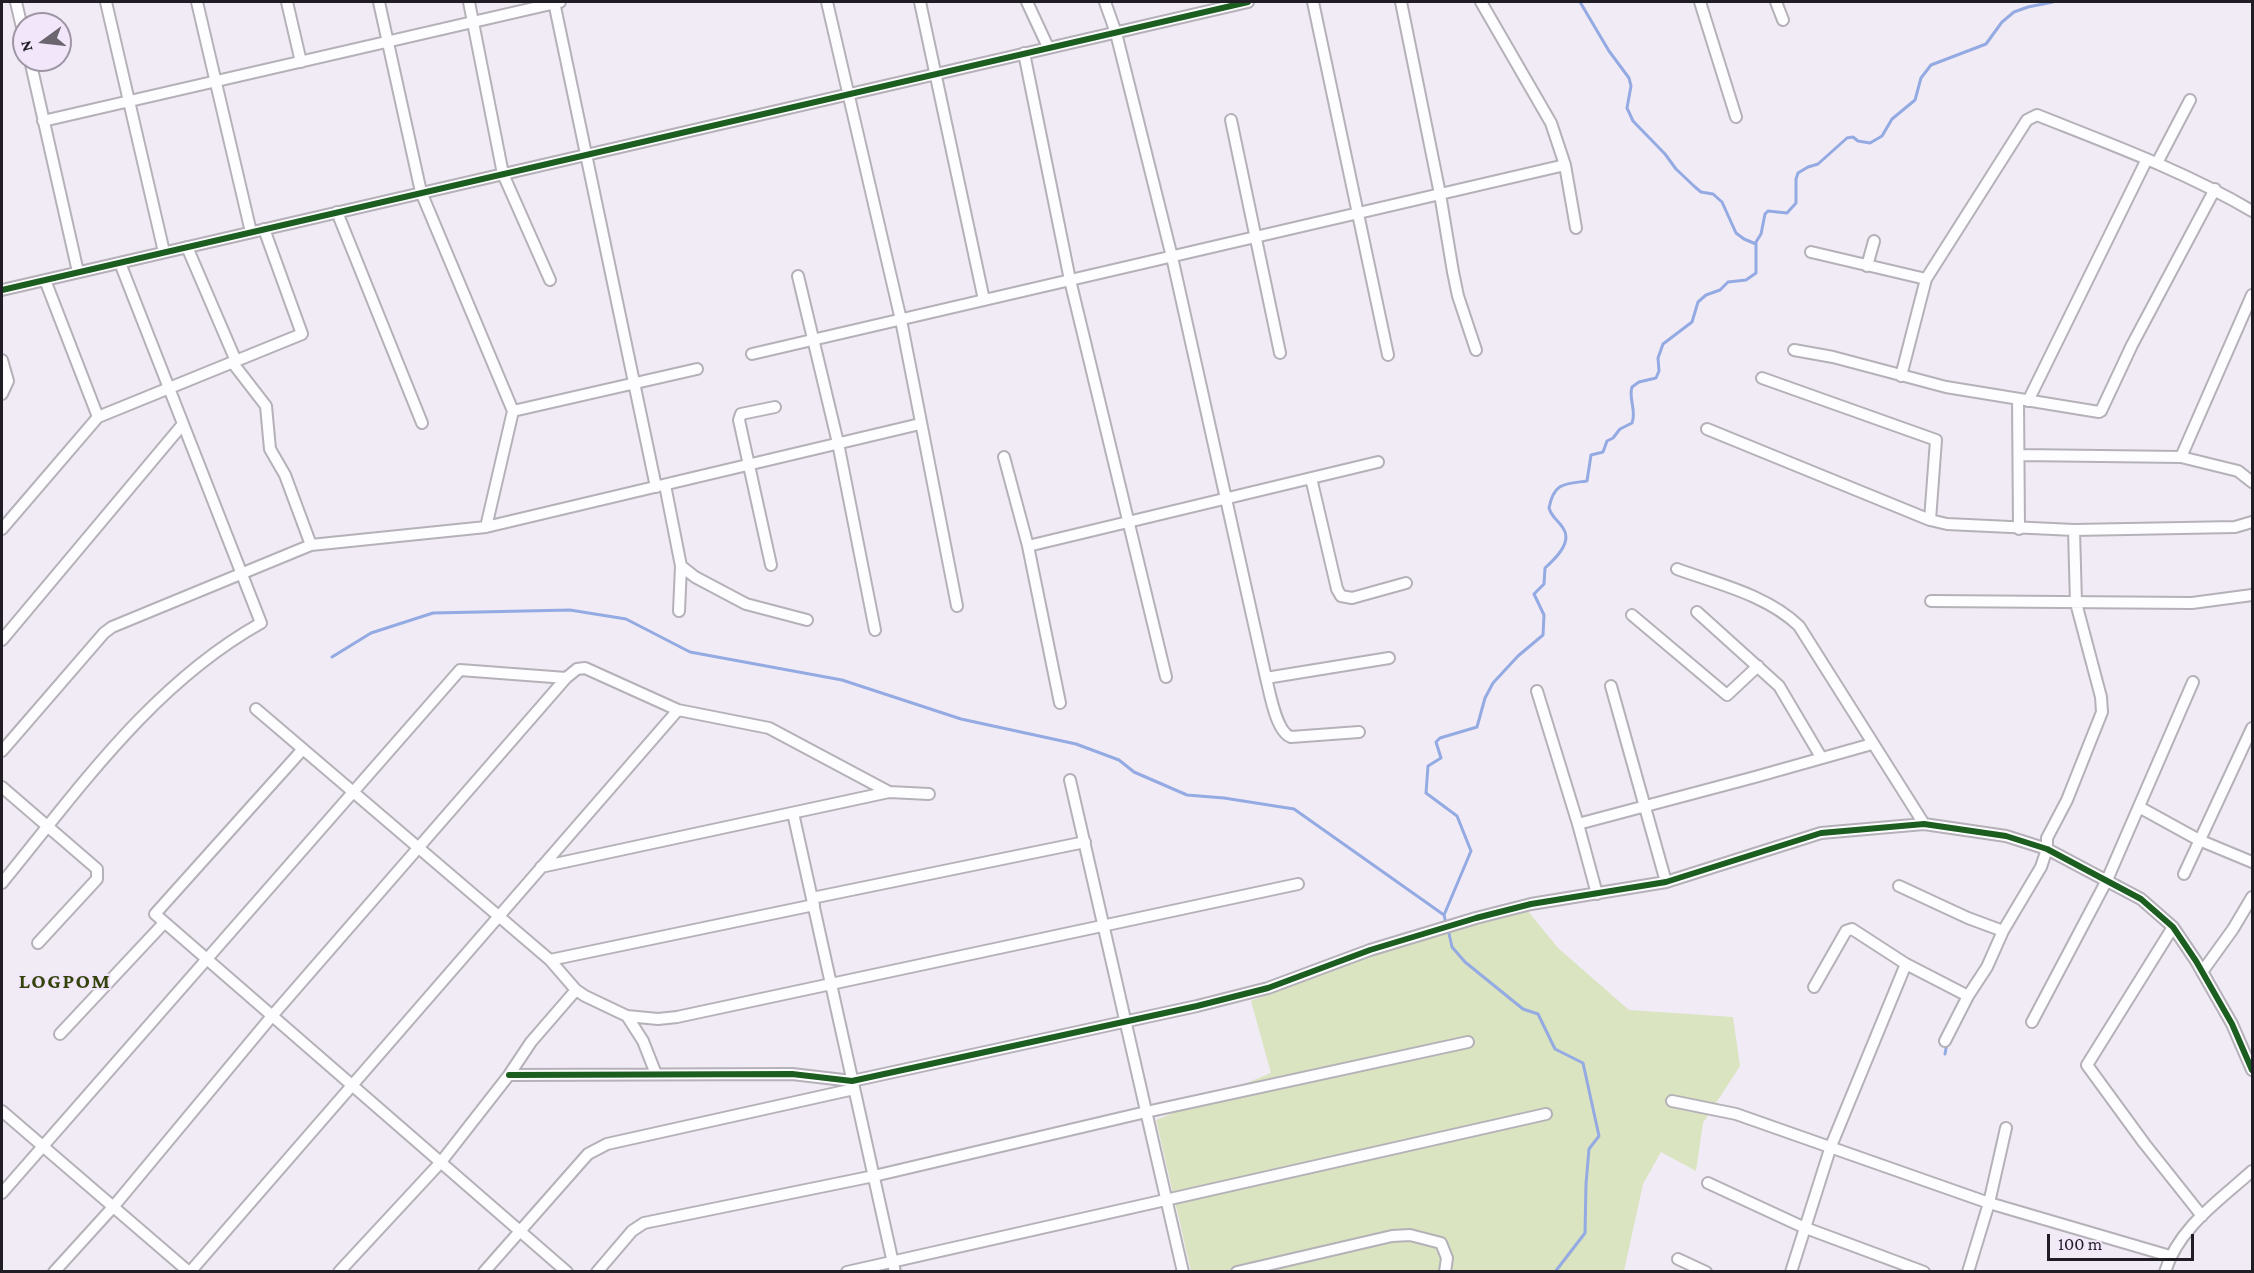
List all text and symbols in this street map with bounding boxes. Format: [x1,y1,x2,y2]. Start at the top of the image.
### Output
north arrow [12,12,72,72]
text: N [16,39,36,54]
district label: LOGPOM [19,969,111,995]
scale bar [2050,1222,2197,1260]
text: 100 m [2058,1234,2102,1254]

